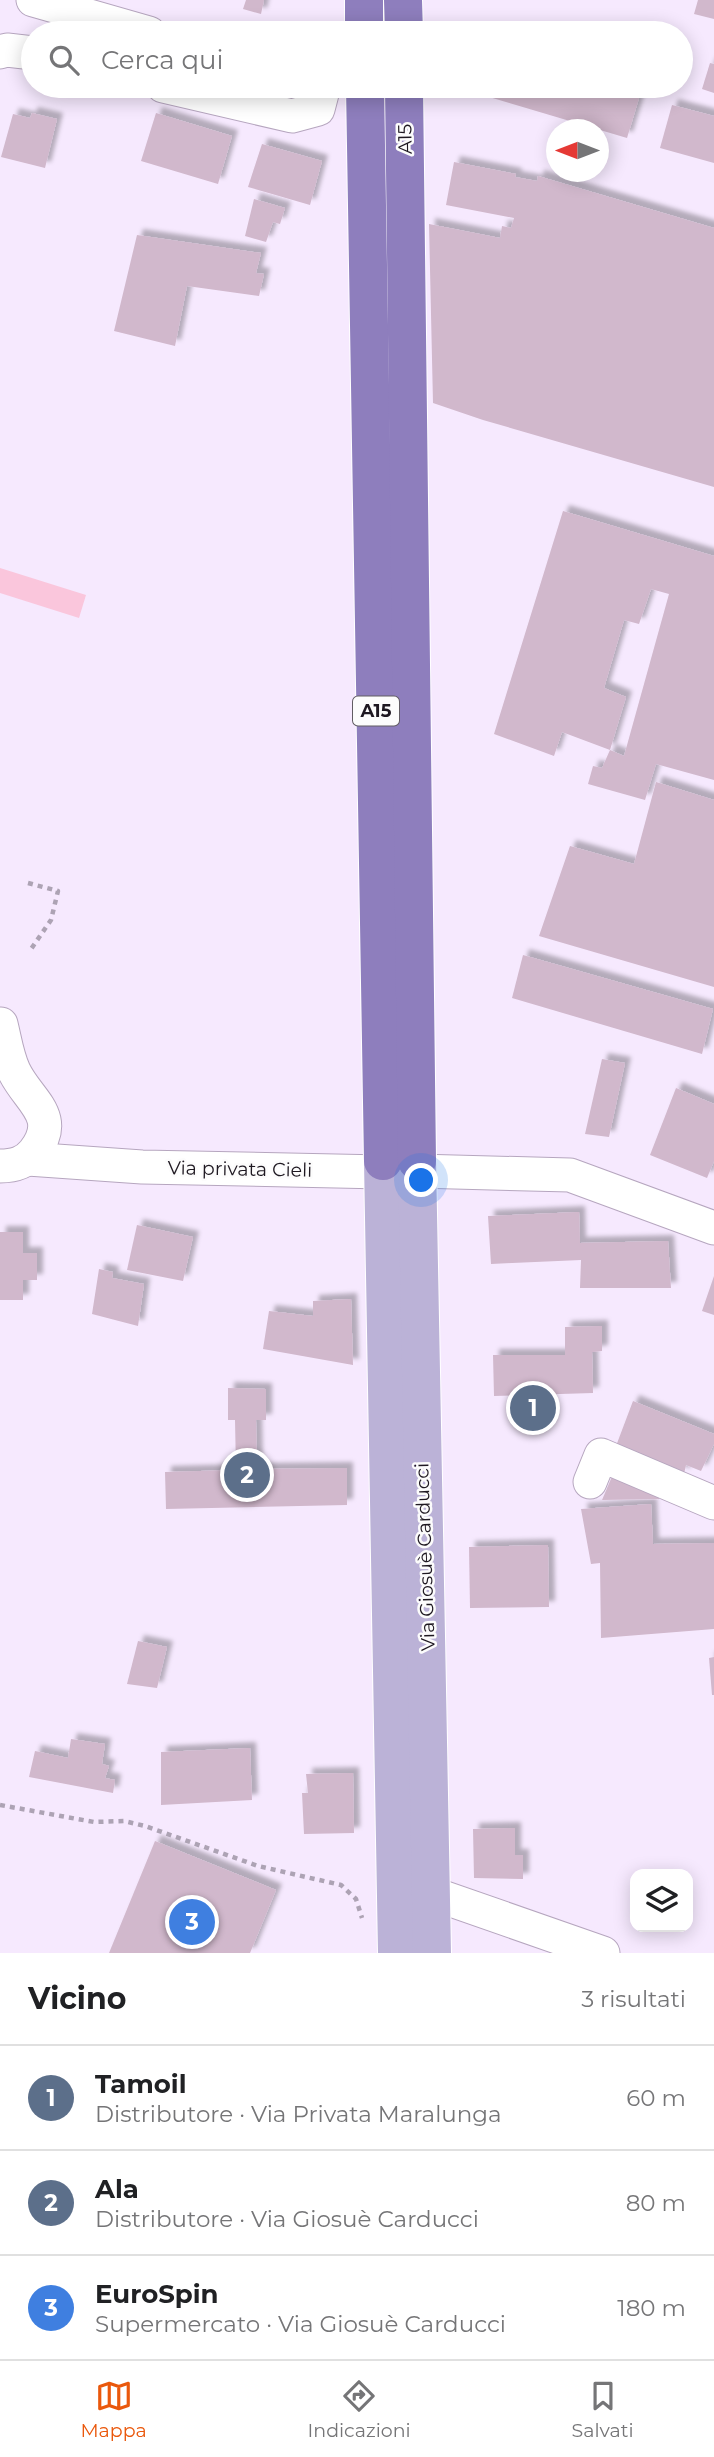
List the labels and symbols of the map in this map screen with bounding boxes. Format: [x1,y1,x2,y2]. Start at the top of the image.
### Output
north arrow [546,119,609,182]
street label: A15 [393,123,417,154]
road number: A15 [353,696,399,726]
street label: Via privata Cieli [167,1156,313,1182]
your location [404,1163,438,1197]
pin: 1 [510,1382,556,1434]
pin: 2 [224,1449,270,1501]
street label: Via Giosuè Carducci [410,1463,440,1651]
pin: 3 [169,1896,215,1948]

